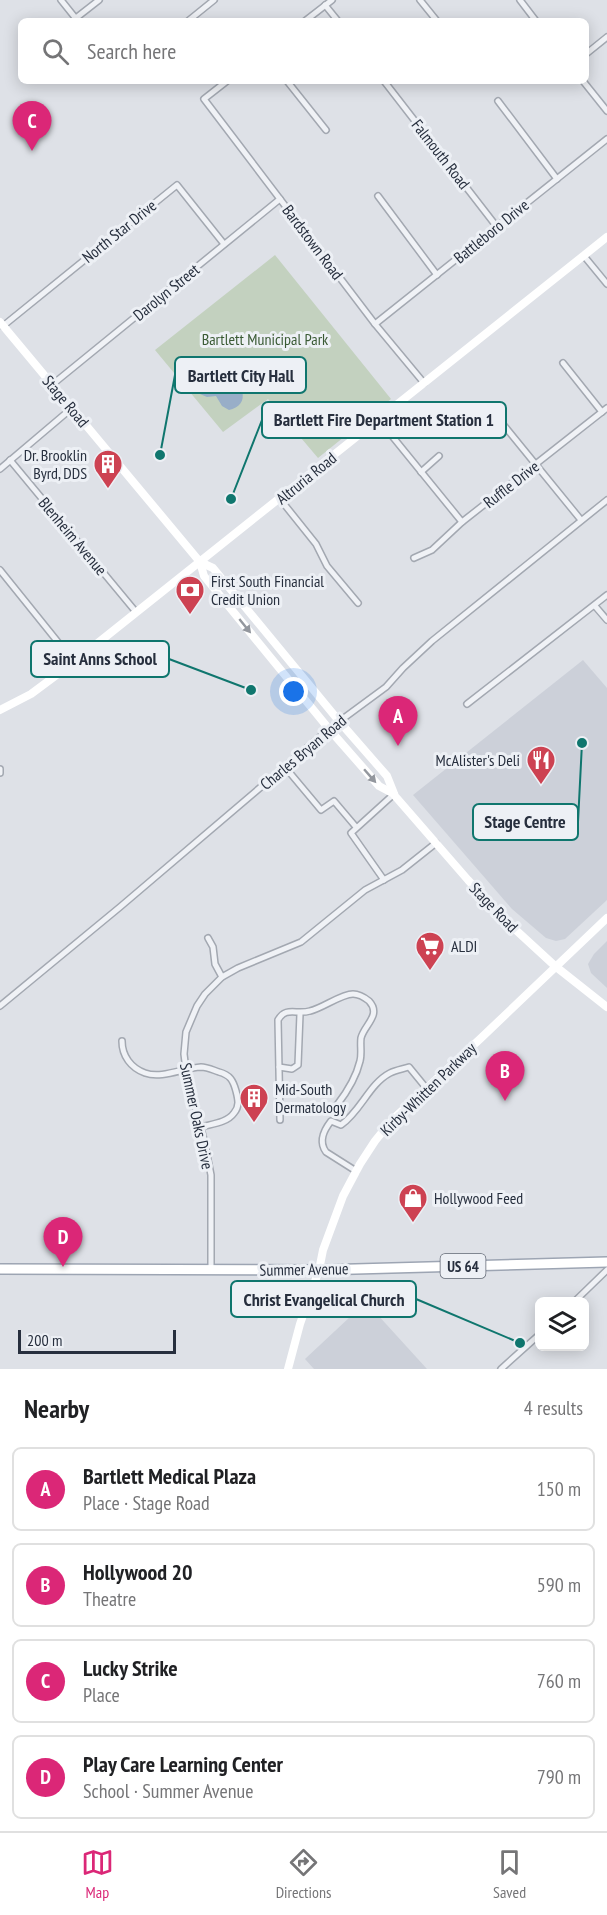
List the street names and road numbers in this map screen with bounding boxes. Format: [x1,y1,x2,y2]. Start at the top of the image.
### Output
street label: Falmouth Road [408,115,475,193]
street label: North Star Drive [78,195,160,267]
street label: Battleboro Drive [449,195,533,267]
street label: Bardstown Road [278,200,348,284]
street label: Darolyn Street [129,259,204,325]
street label: Stage Road [38,371,94,431]
street label: Altruria Road [272,448,340,508]
street label: Ruffle Drive [479,456,543,512]
street label: Blenheim Avenue [35,493,111,579]
street label: Charles Bryan Road [256,710,350,794]
street label: Stage Road [465,878,523,936]
street label: Kirby-Whitten Parkway [376,1038,480,1140]
street label: Summer Oaks Drive [176,1061,218,1171]
road number: US 64 [440,1254,486,1278]
street label: Summer Avenue [259,1258,349,1280]

